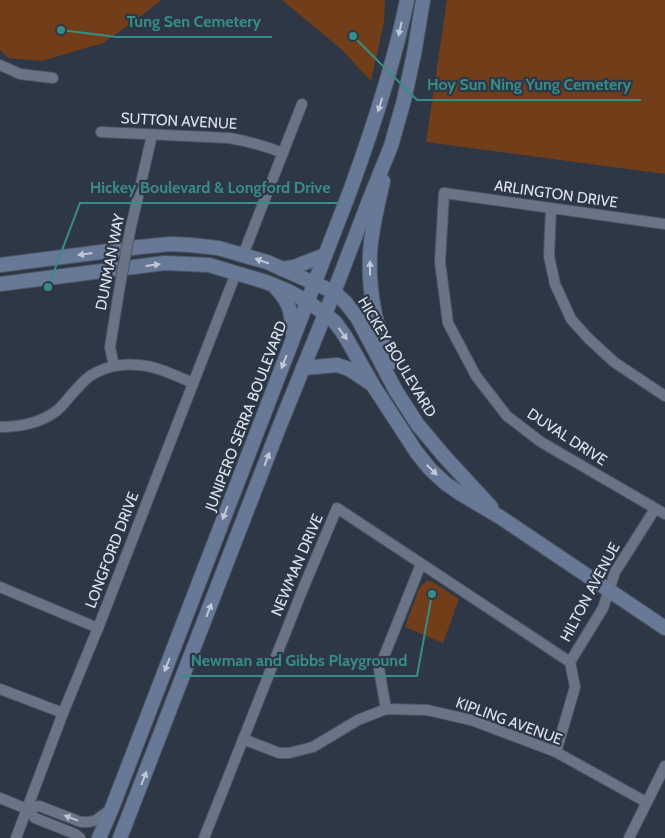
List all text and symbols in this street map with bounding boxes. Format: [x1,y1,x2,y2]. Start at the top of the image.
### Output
callout: Tung Sen Cemetery [117,6,272,37]
text: Tung Sen Cemetery [127,12,262,31]
one-way arrow [396,22,404,37]
callout: Hoy Sun Ning Yung Cemetery [417,69,641,100]
text: Hoy Sun Ning Yung Cemetery [427,75,631,94]
one-way arrow [375,98,383,113]
street label: SUTTON AVENUE [120,109,238,133]
callout: Hickey Boulevard & Longford Drive [80,172,341,203]
street label: ARLINGTON DRIVE [493,176,619,212]
text: Hickey Boulevard & Longford Drive [90,178,330,197]
street label: DUNMAN WAY [92,212,128,312]
one-way arrow [77,250,93,258]
one-way arrow [254,257,269,265]
one-way arrow [366,260,374,276]
one-way arrow [145,261,161,269]
street label: HICKEY BOULEVARD [354,294,440,420]
street label: JUNIPERO SERRA BOULEVARD [201,318,291,515]
one-way arrow [338,327,349,340]
one-way arrow [280,355,288,369]
street label: DUVAL DRIVE [524,405,610,469]
one-way arrow [263,451,271,466]
one-way arrow [426,464,438,476]
street label: LONGFORD DRIVE [82,489,142,611]
one-way arrow [221,506,229,520]
street label: NEWMAN DRIVE [267,511,327,619]
street label: HILTON AVENUE [556,539,624,645]
one-way arrow [205,603,213,618]
callout: Newman and Gibbs Playground [180,645,417,676]
text: Newman and Gibbs Playground [191,651,407,670]
one-way arrow [163,658,171,673]
street label: KIPLING AVENUE [453,693,565,749]
one-way arrow [140,771,148,785]
one-way arrow [63,814,78,822]

